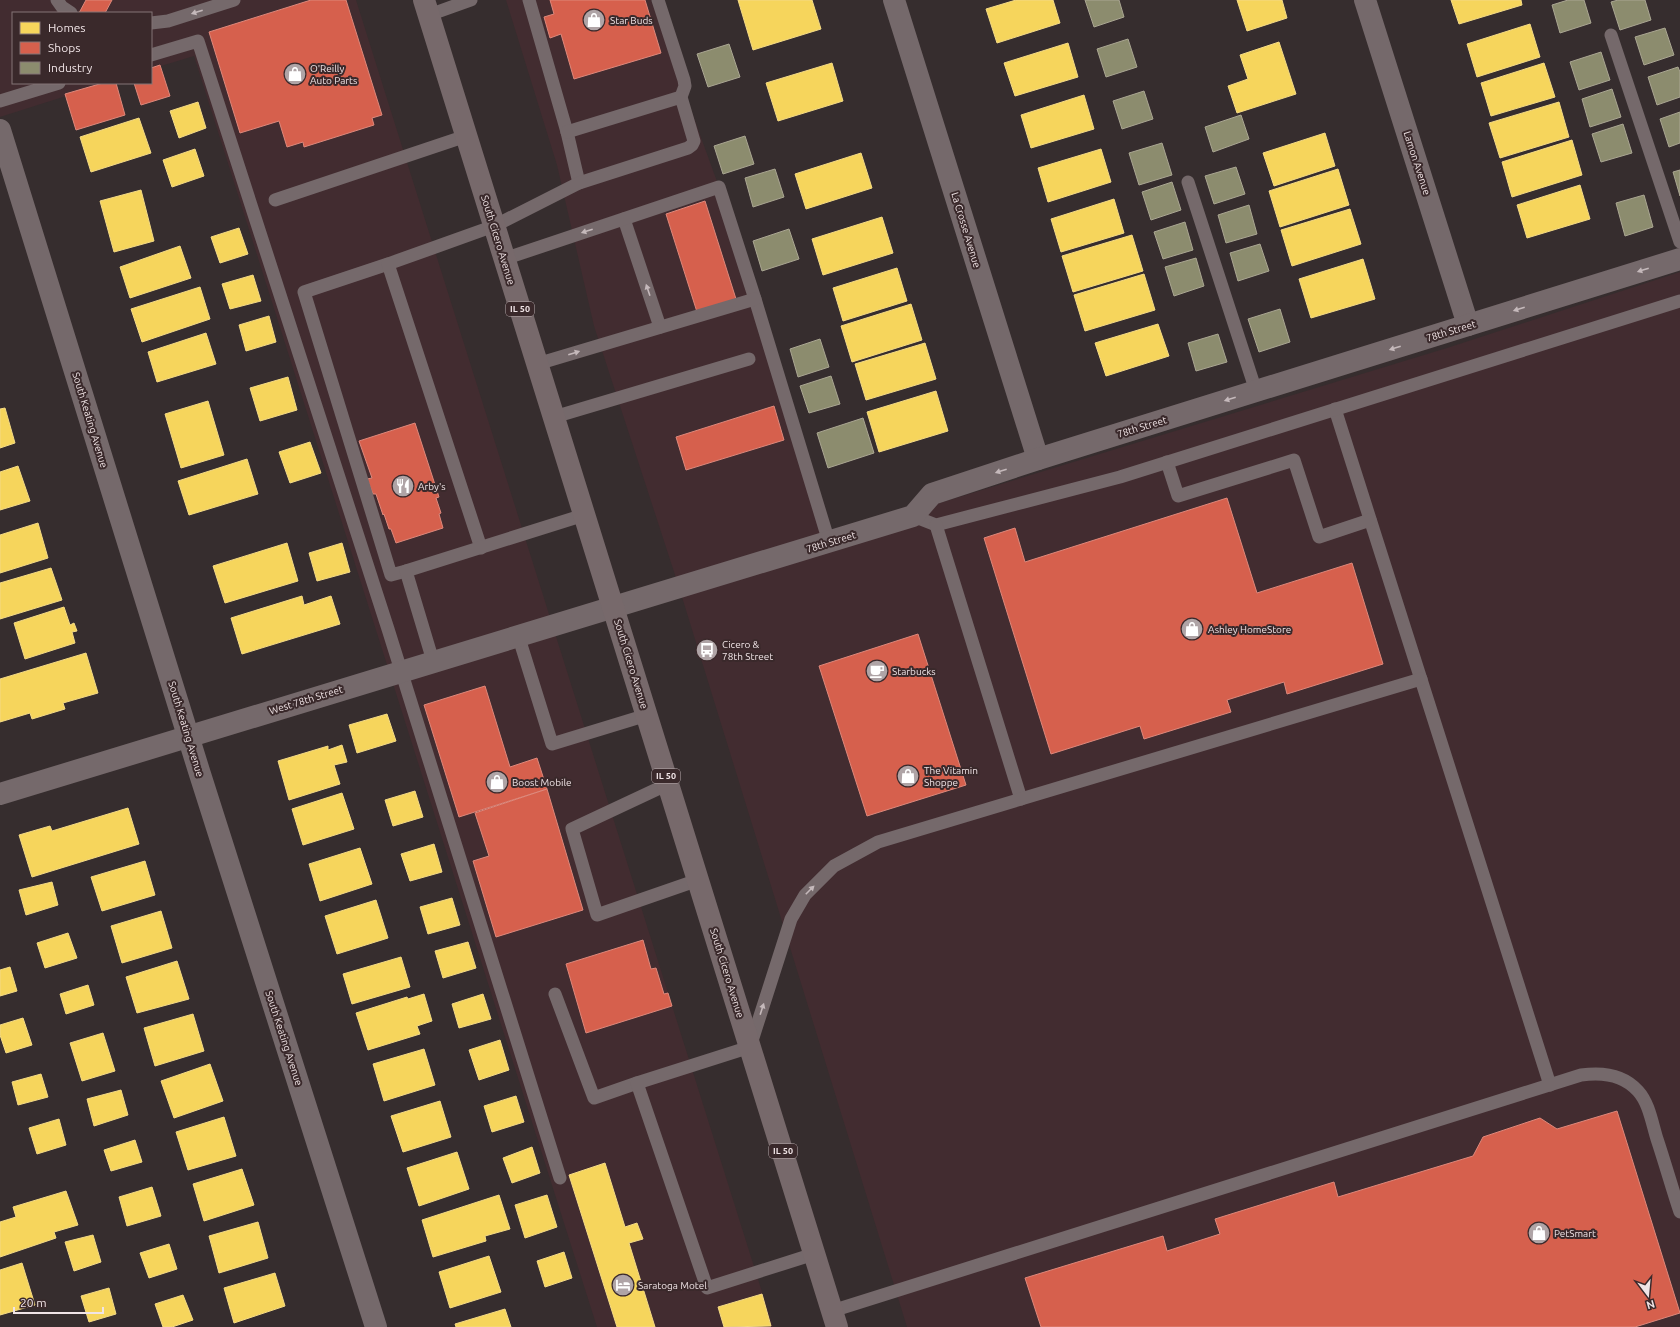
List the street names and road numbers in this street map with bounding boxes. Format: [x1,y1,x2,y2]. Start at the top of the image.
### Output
street label: Lamon Avenue [1402,130,1432,196]
street label: La Crosse Avenue [949,191,983,269]
street label: South Cicero Avenue [479,194,517,286]
road number: IL 50 [506,302,534,316]
street label: 78th Street [1425,318,1477,344]
street label: South Keating Avenue [70,371,110,469]
street label: 78th Street [1116,414,1168,440]
street label: 78th Street [805,529,857,555]
street label: South Cicero Avenue [612,618,650,710]
street label: South Keating Avenue [166,680,206,778]
street label: West 78th Street [268,684,344,716]
road number: IL 50 [652,769,680,783]
street label: South Cicero Avenue [708,927,746,1019]
street label: South Keating Avenue [263,989,305,1087]
road number: IL 50 [769,1144,797,1158]

